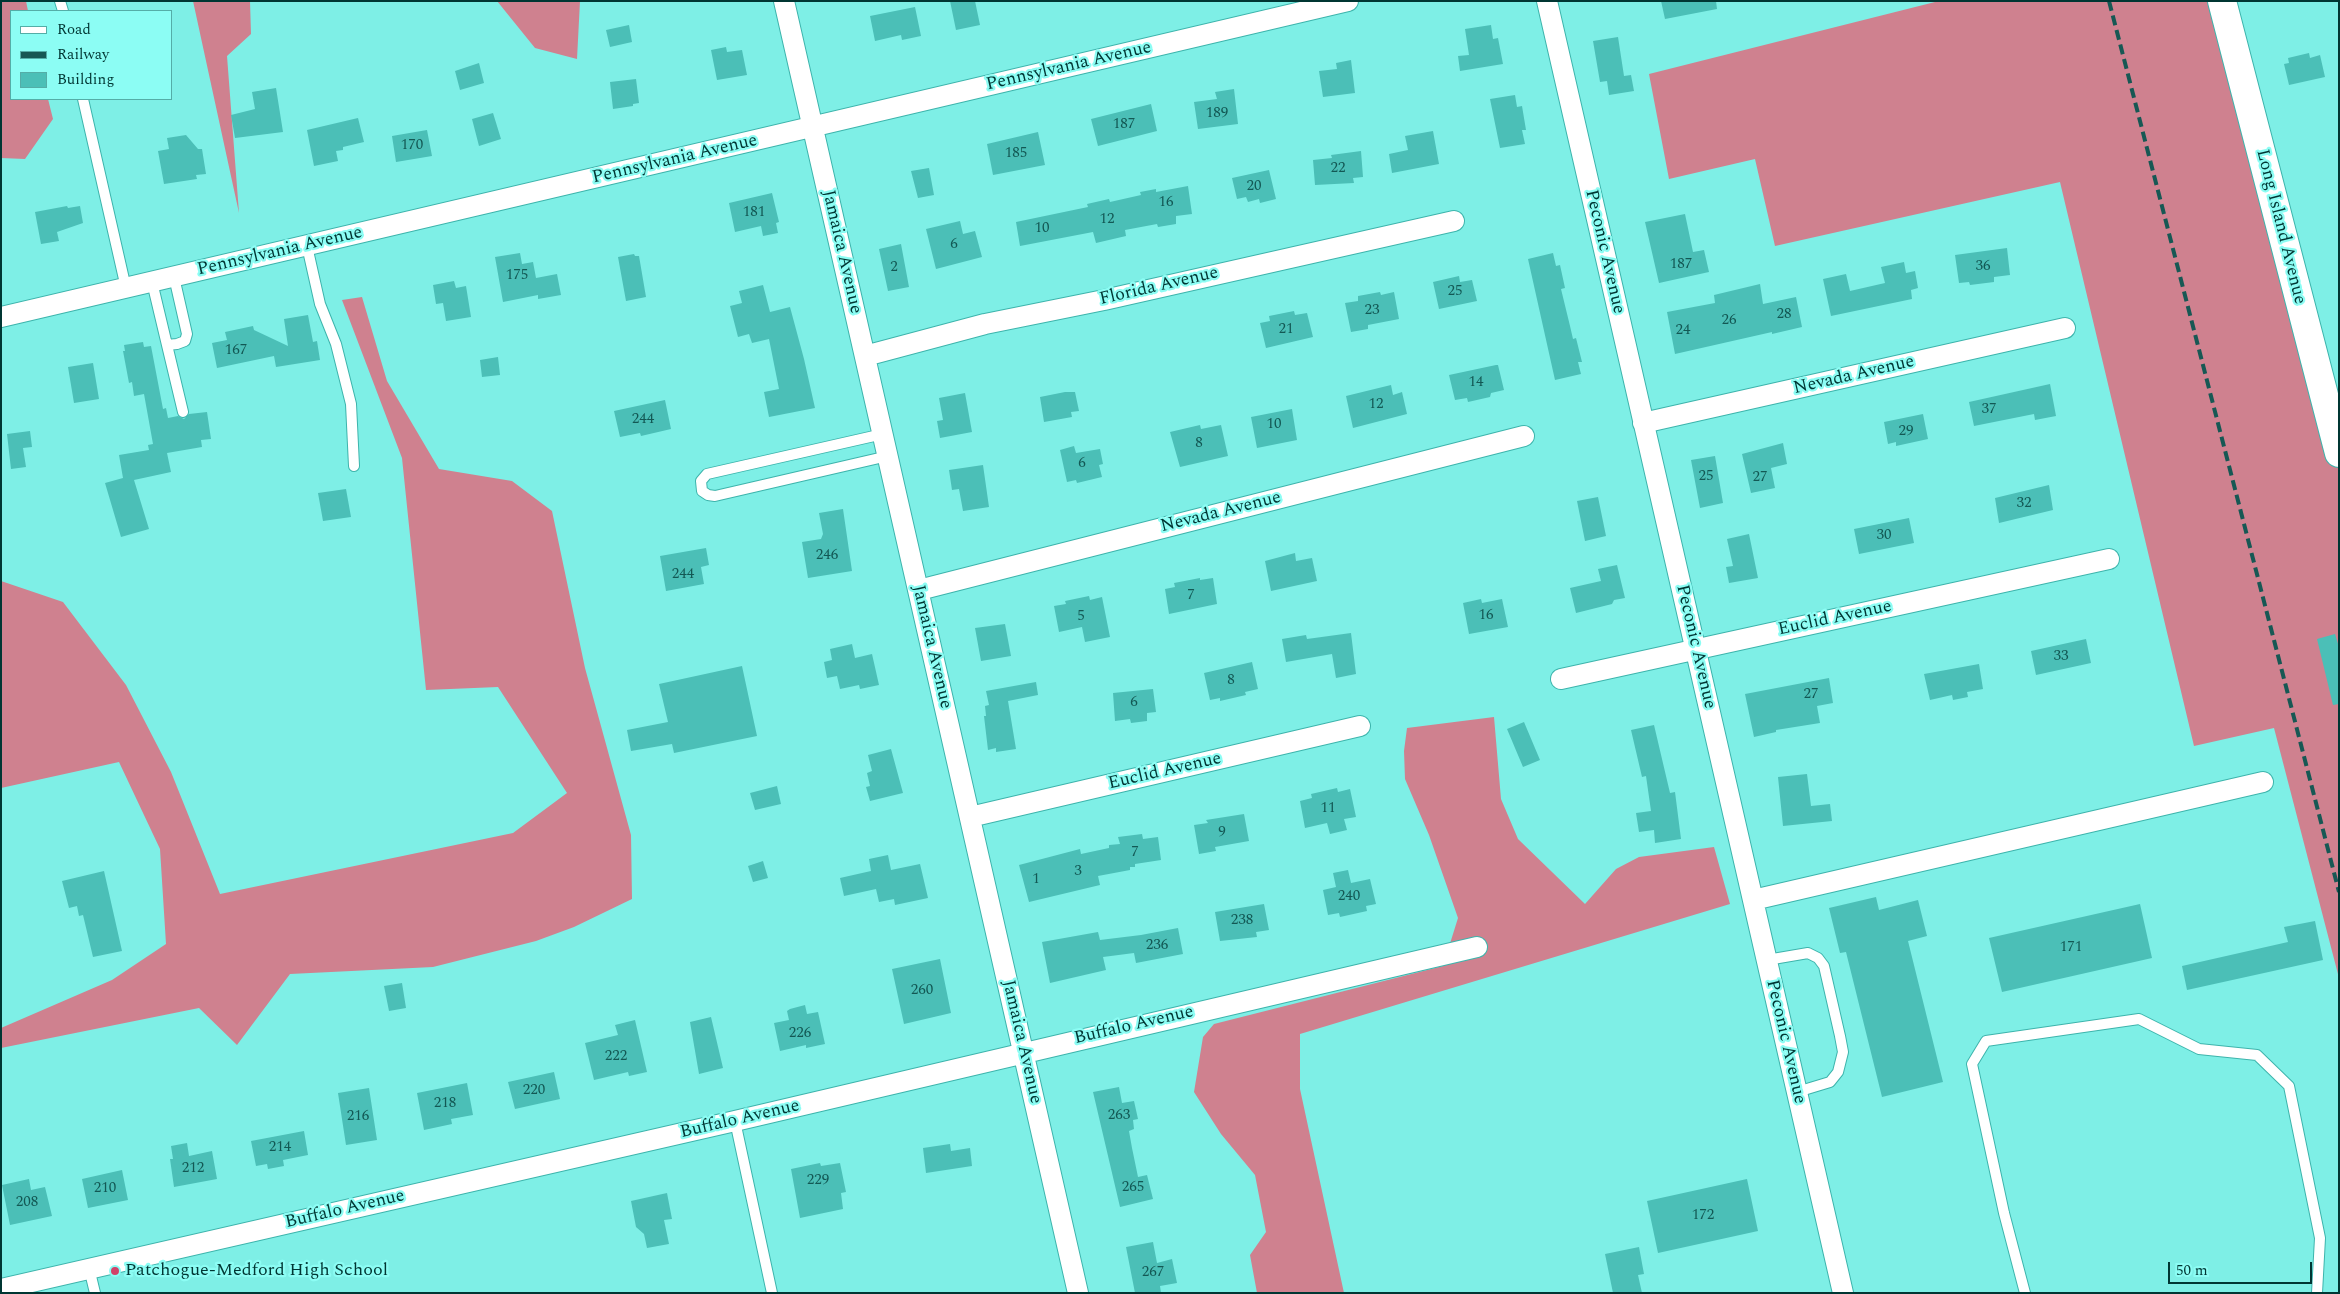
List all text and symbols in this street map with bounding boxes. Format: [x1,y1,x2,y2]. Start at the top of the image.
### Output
legend [10,10,172,100]
text: Road [57,18,91,41]
street label: Pennsylvania Avenue [984,38,1154,96]
text: Railway [57,43,109,66]
text: Building [57,68,114,91]
house number: 189 [1206,105,1228,123]
house number: 187 [1113,116,1135,134]
street label: Pennsylvania Avenue [590,131,760,189]
house number: 170 [401,137,423,155]
house number: 185 [1005,145,1027,163]
street label: Long Island Avenue [2250,147,2310,307]
house number: 22 [1331,160,1345,178]
house number: 20 [1247,178,1261,196]
street label: Jamaica Avenue [816,188,866,316]
street label: Peconic Avenue [1579,188,1629,316]
house number: 16 [1159,194,1173,212]
house number: 181 [743,204,765,222]
house number: 12 [1100,211,1114,229]
house number: 10 [1035,220,1049,238]
street label: Pennsylvania Avenue [195,223,365,281]
house number: 6 [950,236,958,254]
house number: 187 [1670,256,1692,274]
house number: 36 [1976,258,1990,276]
house number: 2 [890,259,898,277]
street label: Florida Avenue [1097,263,1221,311]
house number: 175 [506,267,528,285]
house number: 25 [1448,283,1462,301]
house number: 23 [1365,302,1379,320]
house number: 28 [1777,306,1791,324]
house number: 26 [1722,312,1736,330]
house number: 21 [1279,321,1293,339]
house number: 24 [1676,322,1690,340]
house number: 167 [225,342,247,360]
street label: Nevada Avenue [1791,352,1917,400]
house number: 14 [1469,374,1483,392]
house number: 12 [1369,396,1383,414]
house number: 37 [1982,401,1996,419]
house number: 244 [632,411,654,429]
house number: 10 [1267,416,1281,434]
house number: 29 [1899,423,1913,441]
house number: 8 [1195,435,1203,453]
house number: 6 [1078,455,1086,473]
house number: 25 [1699,468,1713,486]
house number: 27 [1753,469,1767,487]
street label: Nevada Avenue [1159,488,1283,538]
house number: 32 [2017,495,2031,513]
house number: 30 [1877,527,1891,545]
house number: 246 [816,547,838,565]
house number: 244 [672,566,694,584]
street label: Jamaica Avenue [906,583,956,711]
street label: Peconic Avenue [1670,583,1720,711]
house number: 7 [1187,587,1195,605]
street label: Euclid Avenue [1776,596,1894,642]
house number: 16 [1479,607,1493,625]
house number: 5 [1077,608,1085,626]
house number: 33 [2054,648,2068,666]
house number: 8 [1227,672,1235,690]
house number: 27 [1804,686,1818,704]
house number: 6 [1130,694,1138,712]
street label: Euclid Avenue [1106,749,1224,795]
house number: 11 [1321,800,1335,818]
house number: 9 [1218,824,1226,842]
house number: 7 [1131,844,1139,862]
house number: 3 [1074,863,1082,881]
house number: 1 [1032,871,1040,889]
house number: 240 [1338,888,1360,906]
house number: 238 [1231,912,1253,930]
house number: 236 [1146,937,1168,955]
house number: 171 [2060,939,2082,957]
street label: Jamaica Avenue [996,978,1046,1106]
street label: Peconic Avenue [1760,978,1810,1106]
house number: 260 [911,982,933,1000]
street label: Buffalo Avenue [1072,1002,1196,1050]
house number: 226 [789,1025,811,1043]
house number: 222 [605,1048,627,1066]
house number: 220 [523,1082,545,1100]
house number: 218 [434,1095,456,1113]
street label: Buffalo Avenue [678,1096,802,1144]
house number: 263 [1108,1107,1130,1125]
house number: 216 [347,1108,369,1126]
house number: 214 [269,1139,291,1157]
house number: 212 [182,1160,204,1178]
house number: 229 [807,1172,829,1190]
house number: 265 [1122,1179,1144,1197]
house number: 210 [94,1180,116,1198]
street label: Buffalo Avenue [283,1186,407,1234]
house number: 208 [16,1194,38,1212]
house number: 172 [1692,1207,1714,1225]
scale bar [2170,1252,2314,1284]
text: 50 m [2176,1259,2208,1282]
place label: Patchogue-Medford High School [125,1260,388,1282]
house number: 267 [1142,1264,1164,1282]
marker: Patchogue-Medford High School [109,1265,121,1277]

